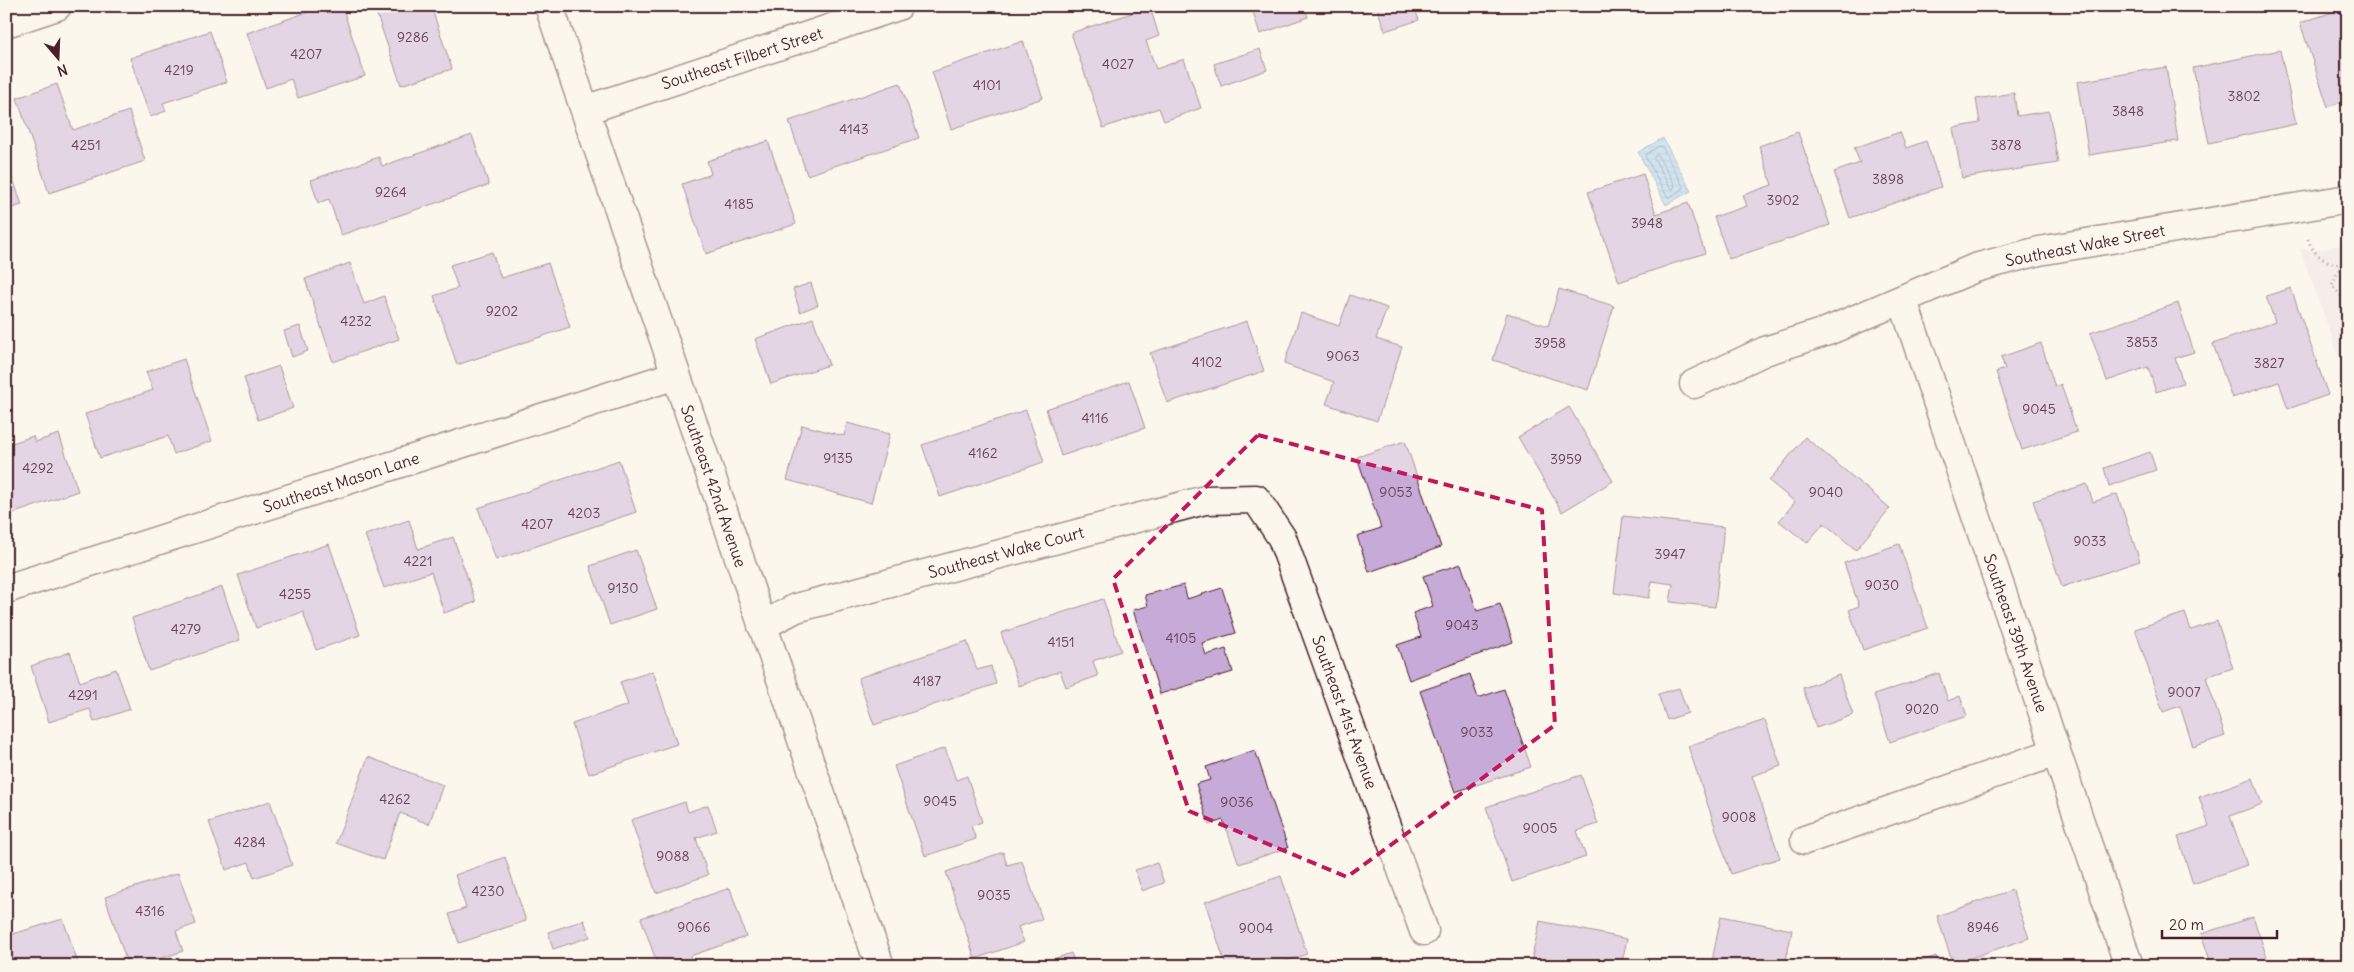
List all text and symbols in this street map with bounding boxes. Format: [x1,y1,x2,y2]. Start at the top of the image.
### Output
street label: Southeast Filbert Street [659,22,826,94]
house number: 9286 [397,28,429,46]
north arrow [32,32,82,82]
house number: 4207 [290,45,322,63]
house number: 4027 [1102,55,1134,73]
text: N [55,60,70,80]
house number: 4219 [164,61,194,79]
house number: 4101 [973,76,1001,94]
house number: 3802 [2228,87,2261,105]
house number: 3848 [2112,102,2144,120]
house number: 4143 [839,120,869,138]
house number: 4251 [71,136,101,154]
house number: 3878 [1991,136,2021,154]
house number: 3898 [1872,170,1904,188]
house number: 9264 [375,183,407,201]
house number: 3902 [1767,191,1800,209]
house number: 4185 [724,195,754,213]
house number: 3948 [1631,214,1663,232]
street label: Southeast Wake Street [2003,220,2167,270]
house number: 9202 [486,302,519,320]
house number: 4232 [340,312,372,330]
house number: 3853 [2126,333,2158,351]
house number: 3958 [1534,334,1566,352]
house number: 9063 [1326,347,1360,365]
house number: 4102 [1192,353,1223,371]
house number: 3827 [2254,354,2284,372]
house number: 9045 [2022,400,2056,418]
street label: Southeast 42nd Avenue [677,402,751,570]
house number: 4116 [1081,409,1109,427]
house number: 4162 [968,444,998,462]
street label: Southeast Mason Lane [260,447,422,517]
house number: 9135 [823,449,853,467]
house number: 3959 [1550,450,1582,468]
house number: 4292 [22,459,54,477]
house number: 9053 [1379,483,1413,501]
house number: 9040 [1809,483,1843,501]
house number: 4203 [568,504,601,522]
house number: 4207 [521,515,553,533]
street label: Southeast Wake Court [926,521,1087,582]
house number: 9033 [2073,532,2107,550]
house number: 3947 [1655,545,1686,563]
street label: Southeast 39th Avenue [1979,551,2053,715]
house number: 4221 [404,552,433,570]
house number: 9030 [1865,576,1899,594]
house number: 9130 [608,579,638,597]
house number: 4255 [279,585,311,603]
house number: 9043 [1445,616,1479,634]
house number: 4279 [171,620,201,638]
house number: 4105 [1166,629,1196,647]
house number: 4151 [1047,633,1075,651]
street label: Southeast 41st Avenue [1308,633,1382,791]
house number: 4187 [913,672,941,690]
house number: 9007 [2167,683,2201,701]
house number: 4291 [68,686,98,704]
house number: 9020 [1905,700,1939,718]
house number: 9033 [1460,723,1494,741]
house number: 4262 [379,790,411,808]
house number: 9045 [923,792,957,810]
house number: 9036 [1220,793,1254,811]
house number: 9008 [1722,808,1756,826]
house number: 9005 [1523,819,1557,837]
house number: 4284 [234,833,266,851]
house number: 9088 [656,847,690,865]
house number: 4230 [472,882,504,900]
house number: 9035 [977,886,1011,904]
house number: 4316 [135,902,165,920]
scale bar [2162,907,2276,939]
text: 20 m [2169,915,2204,934]
house number: 9066 [677,918,711,936]
house number: 8946 [1967,918,1999,936]
house number: 9004 [1239,919,1273,937]

